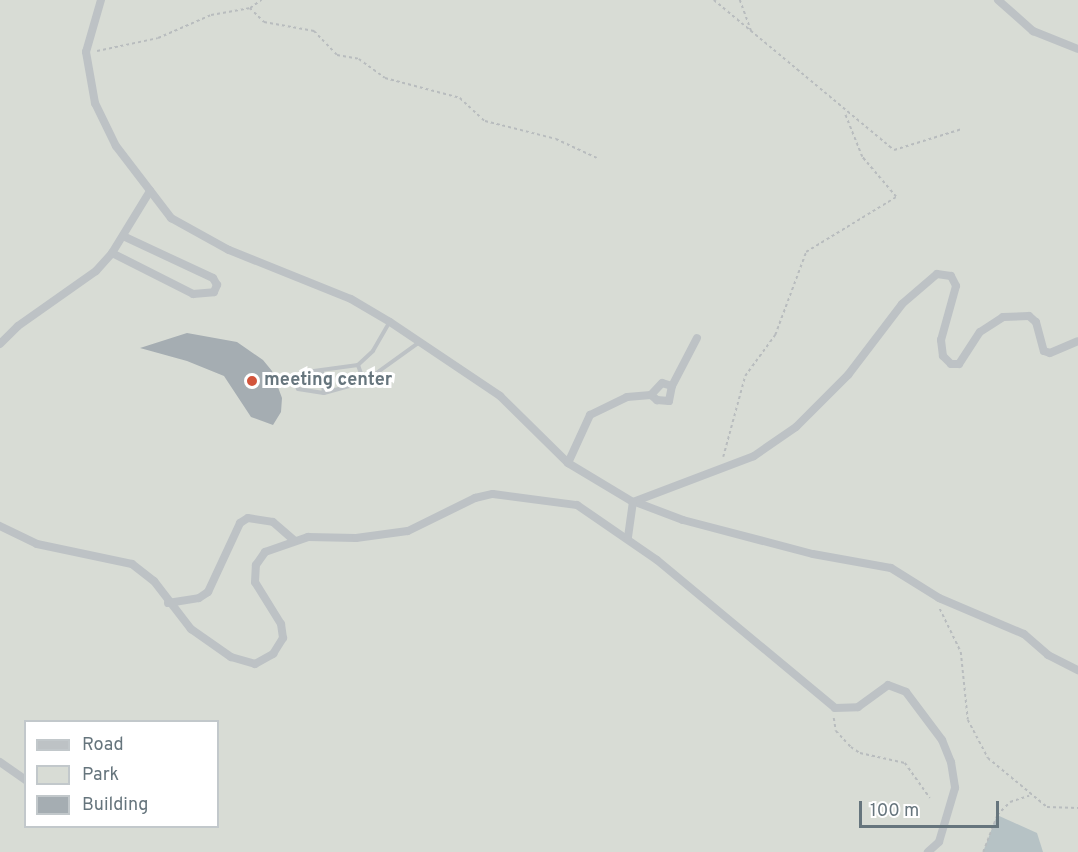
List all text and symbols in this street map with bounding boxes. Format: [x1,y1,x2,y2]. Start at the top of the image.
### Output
place label: meeting center [264,370,392,392]
marker: meeting center [245,374,259,388]
legend [24,720,219,828]
text: Road [82,734,124,757]
text: Park [82,764,119,787]
scale bar [862,789,1002,827]
text: Building [82,794,148,817]
text: 100 m [870,800,919,823]

